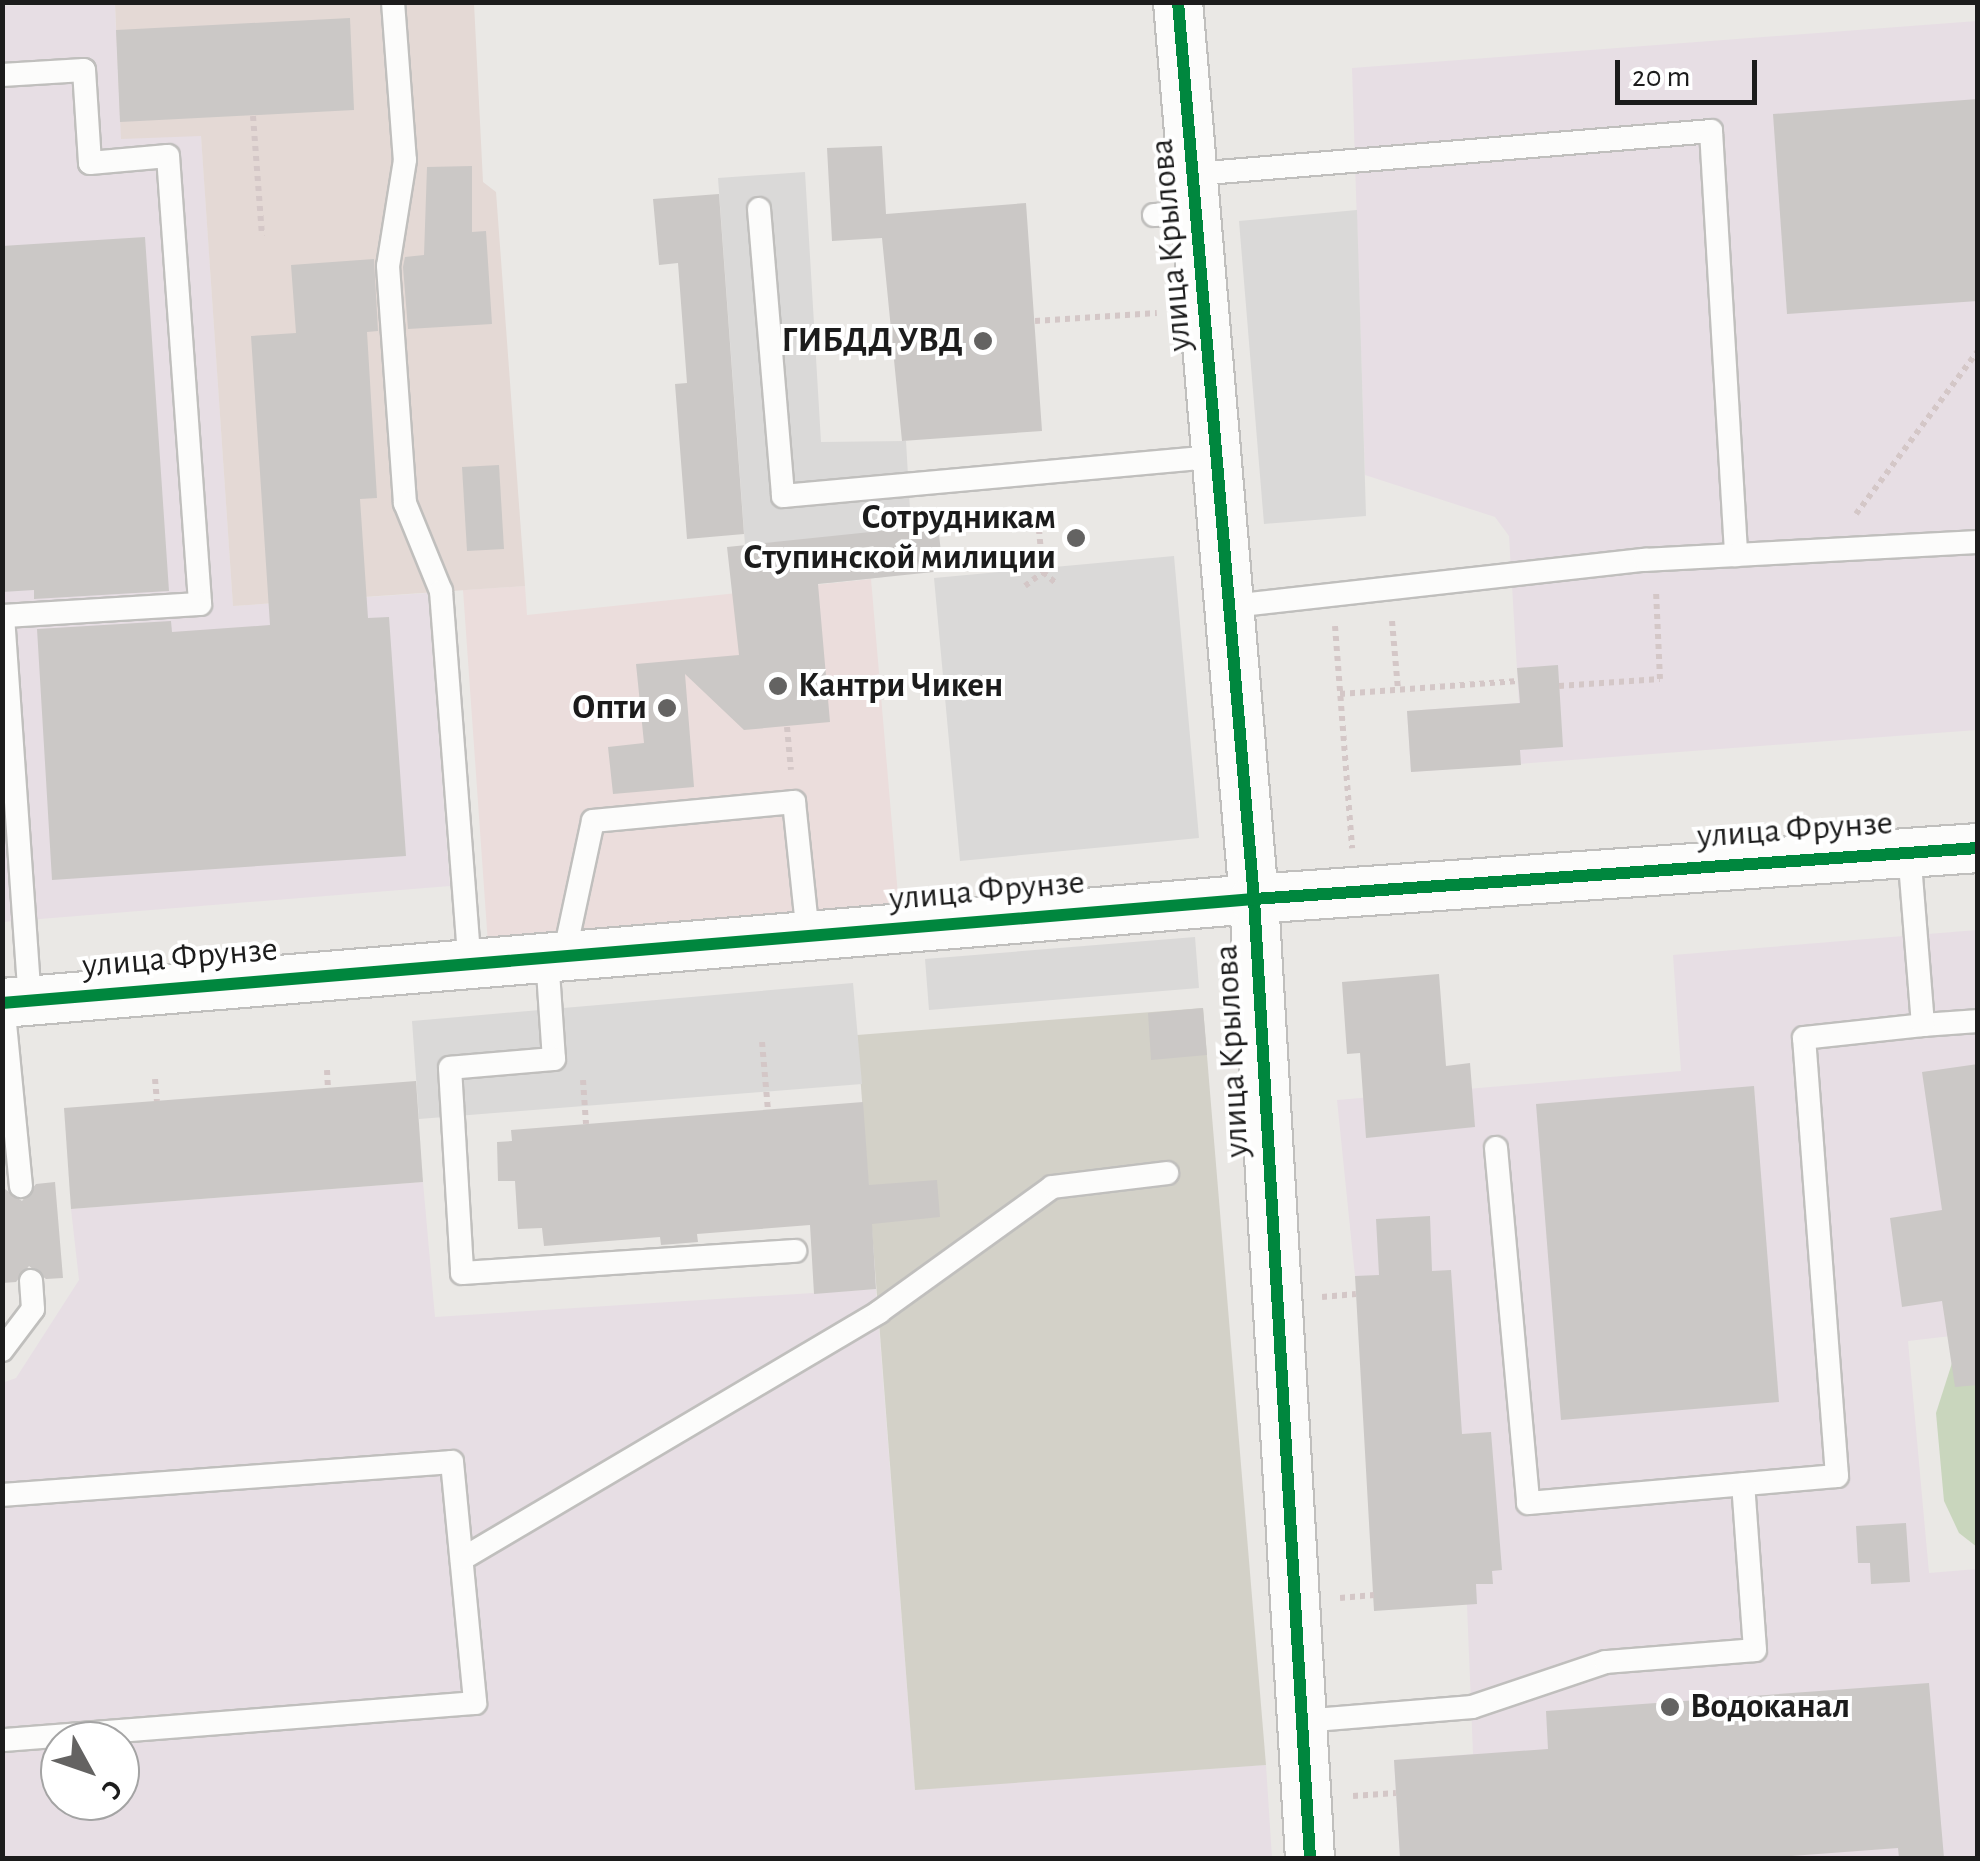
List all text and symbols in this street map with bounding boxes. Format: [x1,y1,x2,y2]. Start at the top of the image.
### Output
scale bar [1620,40,1762,102]
text: 20 m [1632,62,1690,92]
street label: улица Крылова [1141,137,1201,353]
place label: ГИБДД УВД [781,320,963,362]
marker: ГИБДД УВД [972,330,994,352]
place label: Сотрудникам Ступинской милиции [743,497,1056,579]
marker: Сотрудникам Ступинской милиции [1065,527,1087,549]
place label: Кантри Чикен [798,665,1003,707]
marker: Кантри Чикен [767,675,789,697]
place label: Опти [572,687,647,729]
marker: Опти [656,697,678,719]
street label: улица Фрунзе [1696,802,1894,858]
street label: улица Фрунзе [887,862,1087,920]
street label: улица Фрунзе [80,929,280,987]
street label: улица Крылова [1205,943,1259,1159]
place label: Водоканал [1690,1686,1850,1728]
marker: Водоканал [1659,1696,1681,1718]
north arrow [40,1721,140,1821]
text: С [96,1774,127,1804]

